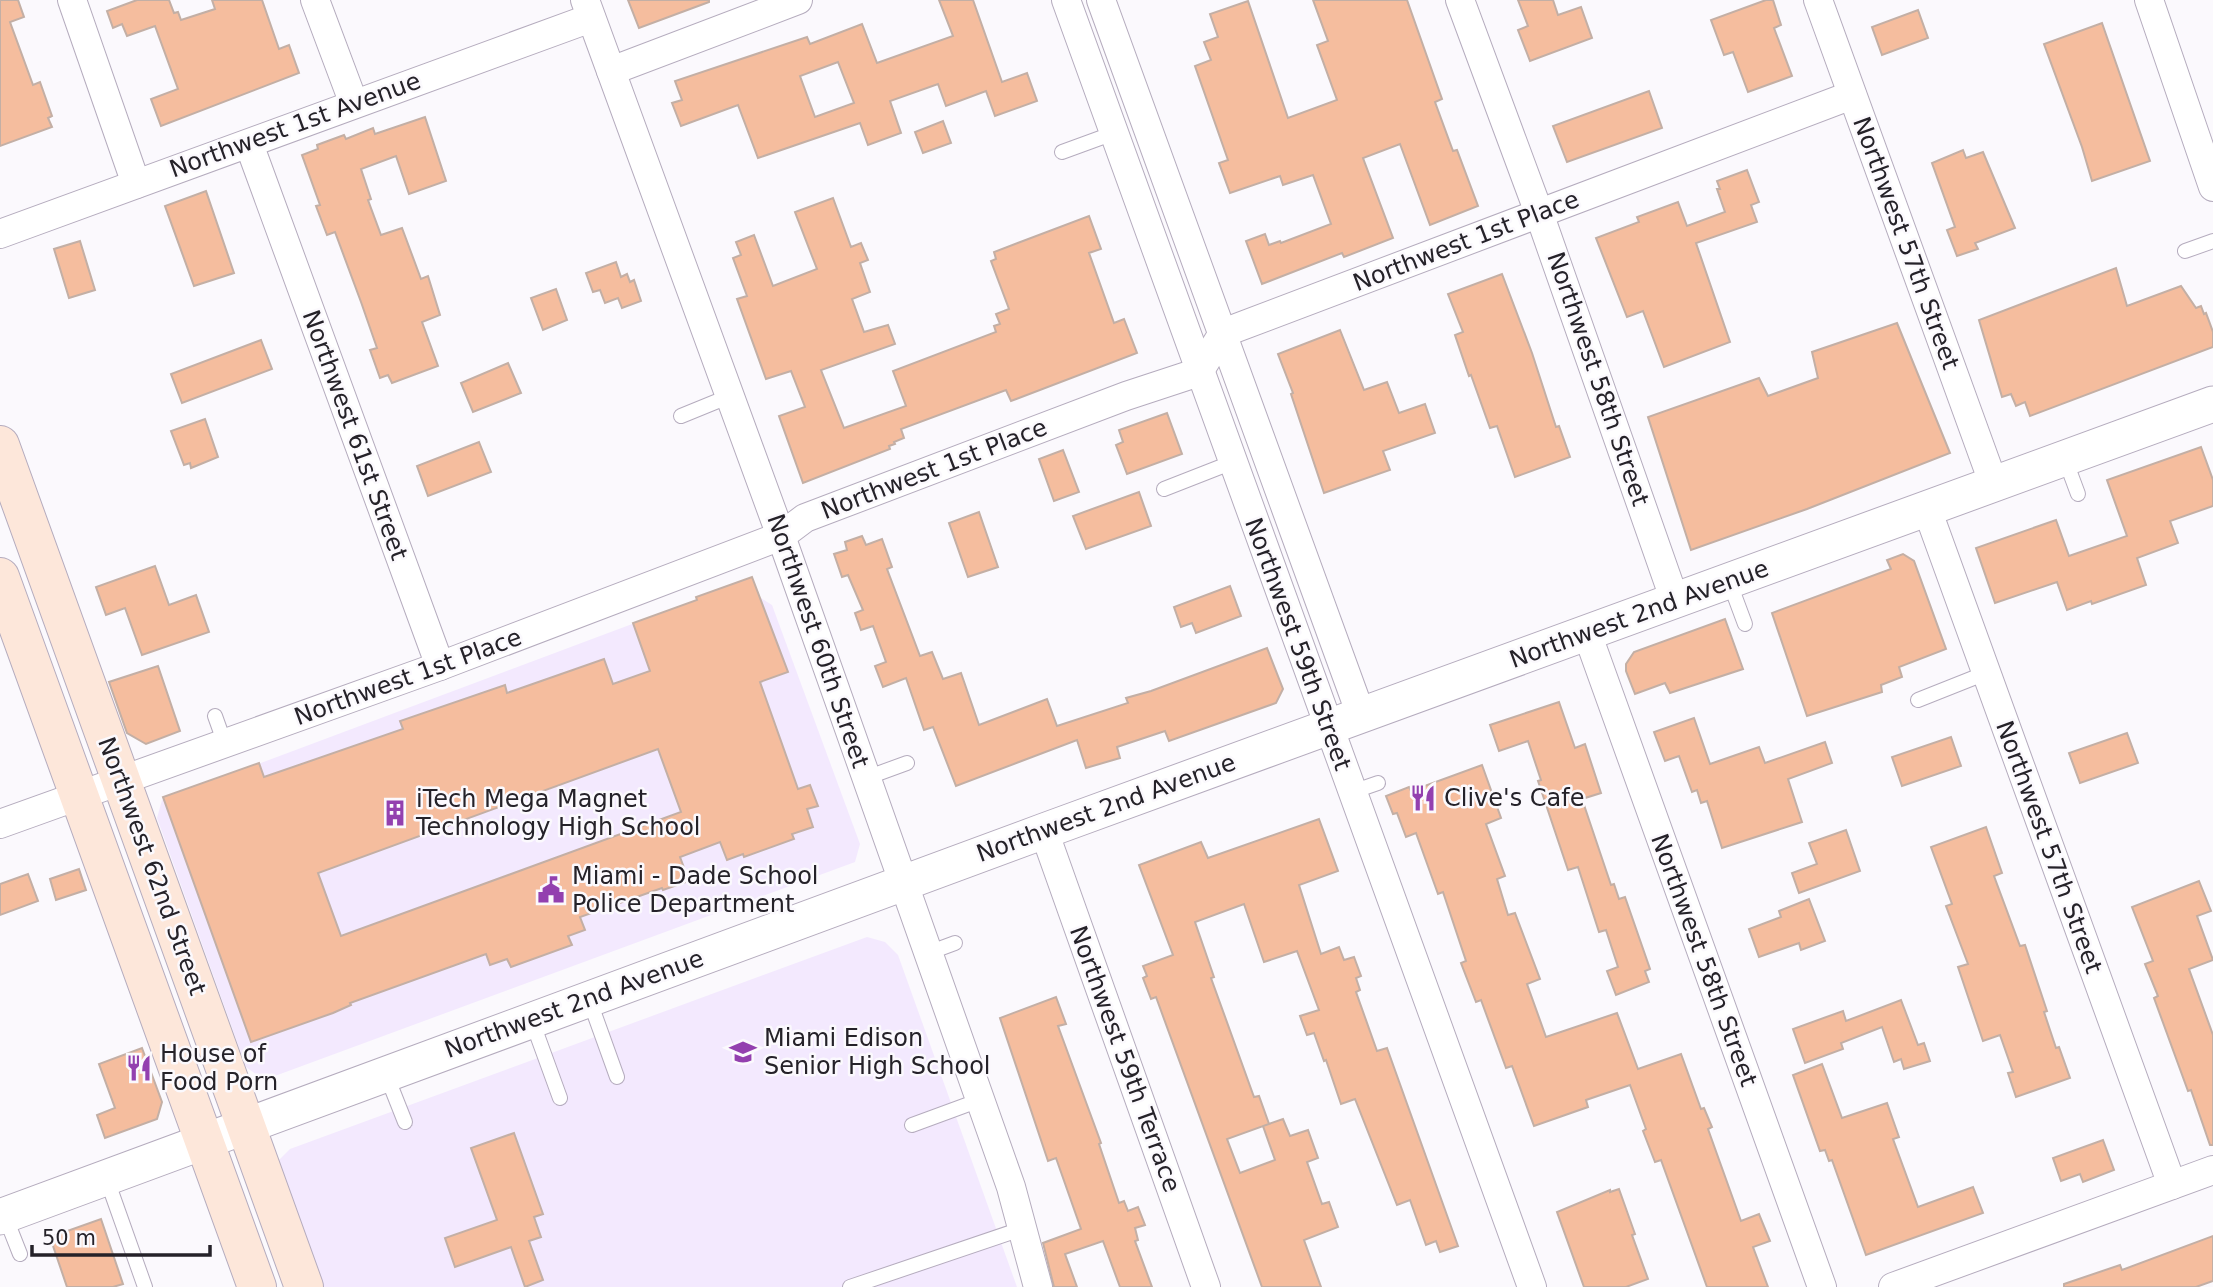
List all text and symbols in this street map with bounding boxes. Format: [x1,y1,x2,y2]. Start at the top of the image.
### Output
street label: Northwest 1st Avenue [166,67,424,183]
street label: Northwest 57th Street [1847,113,1965,373]
street label: Northwest 1st Place [1349,185,1583,297]
street label: Northwest 58th Street [1541,248,1655,510]
street label: Northwest 61st Street [297,306,413,564]
street label: Northwest 1st Place [817,413,1051,525]
street label: Northwest 60th Street [761,510,875,772]
street label: Northwest 59th Street [1239,514,1357,774]
street label: Northwest 2nd Avenue [1506,554,1772,674]
street label: Northwest 1st Place [291,623,525,731]
street label: Northwest 57th Street [1990,717,2108,977]
street label: Northwest 62nd Street [92,733,212,999]
street label: Northwest 2nd Avenue [973,748,1239,868]
restaurant icon: Clive's Cafe [1408,783,1438,813]
place label: Clive's Cafe [1444,784,1584,812]
place label: iTech Mega Magnet Technology High School [415,785,701,841]
building icon: iTech Mega Magnet Technology High School [380,798,410,828]
street label: Northwest 58th Street [1645,830,1763,1090]
place label: Miami - Dade School Police Department [572,862,819,918]
public building icon: Miami - Dade School Police Department [536,875,566,905]
street label: Northwest 59th Terrace [1064,922,1186,1196]
street label: Northwest 2nd Avenue [441,944,707,1064]
place label: Miami Edison Senior High School [764,1024,991,1080]
school or university icon: Miami Edison Senior High School [728,1037,758,1067]
place label: House of Food Porn [160,1040,278,1096]
restaurant icon: House of Food Porn [124,1053,154,1083]
scale bar [32,1214,210,1258]
text: 50 m [42,1226,96,1250]

